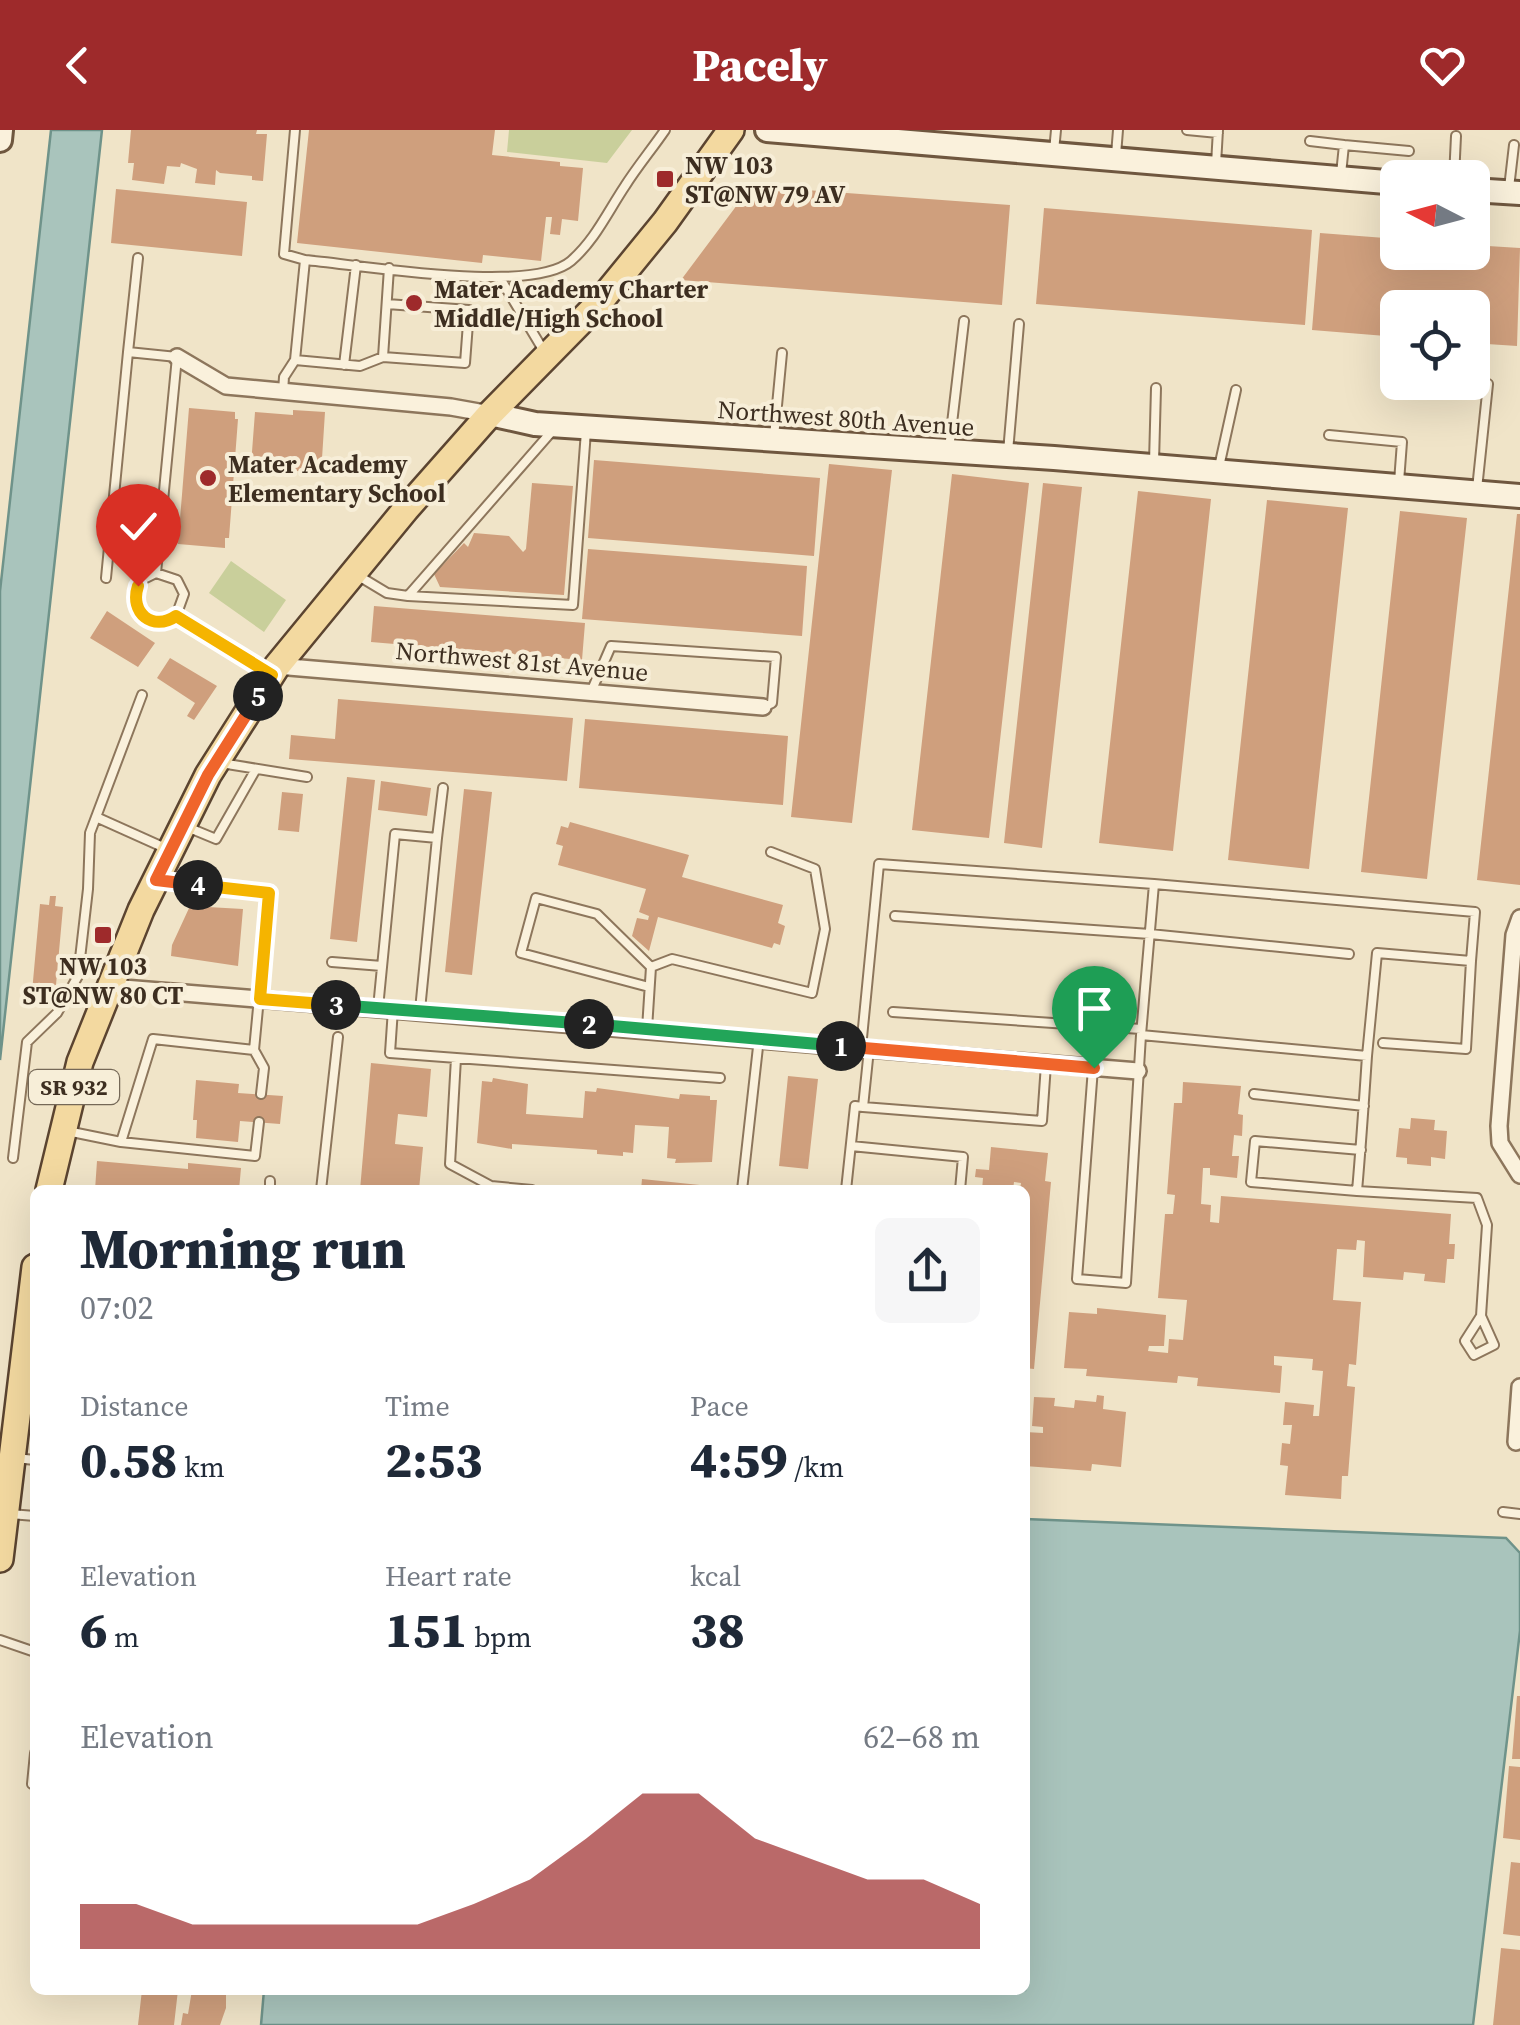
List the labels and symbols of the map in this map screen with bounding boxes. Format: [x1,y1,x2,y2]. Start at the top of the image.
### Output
place label: NW 103 ST@NW 79 AV [685,148,846,211]
north arrow [1380,160,1490,270]
marker: NW 103 ST@NW 79 AV [654,168,676,190]
place label: Mater Academy Charter Middle/High School [434,272,709,335]
marker: Mater Academy Charter Middle/High School [403,292,425,314]
street label: Northwest 80th Avenue [716,392,976,444]
place label: Mater Academy Elementary School [228,447,445,510]
marker: Mater Academy Elementary School [197,467,219,489]
pin [96,484,181,587]
street label: Northwest 81st Avenue [394,633,650,689]
pin: 5 [233,671,283,721]
pin: 4 [173,860,223,910]
marker: NW 103 ST@NW 80 CT [92,924,114,946]
place label: NW 103 ST@NW 80 CT [23,949,184,1012]
pin [1052,966,1137,1069]
pin: 3 [311,980,361,1030]
pin: 2 [564,999,614,1049]
pin: 1 [816,1021,866,1071]
road number: SR 932 [29,1070,119,1104]

